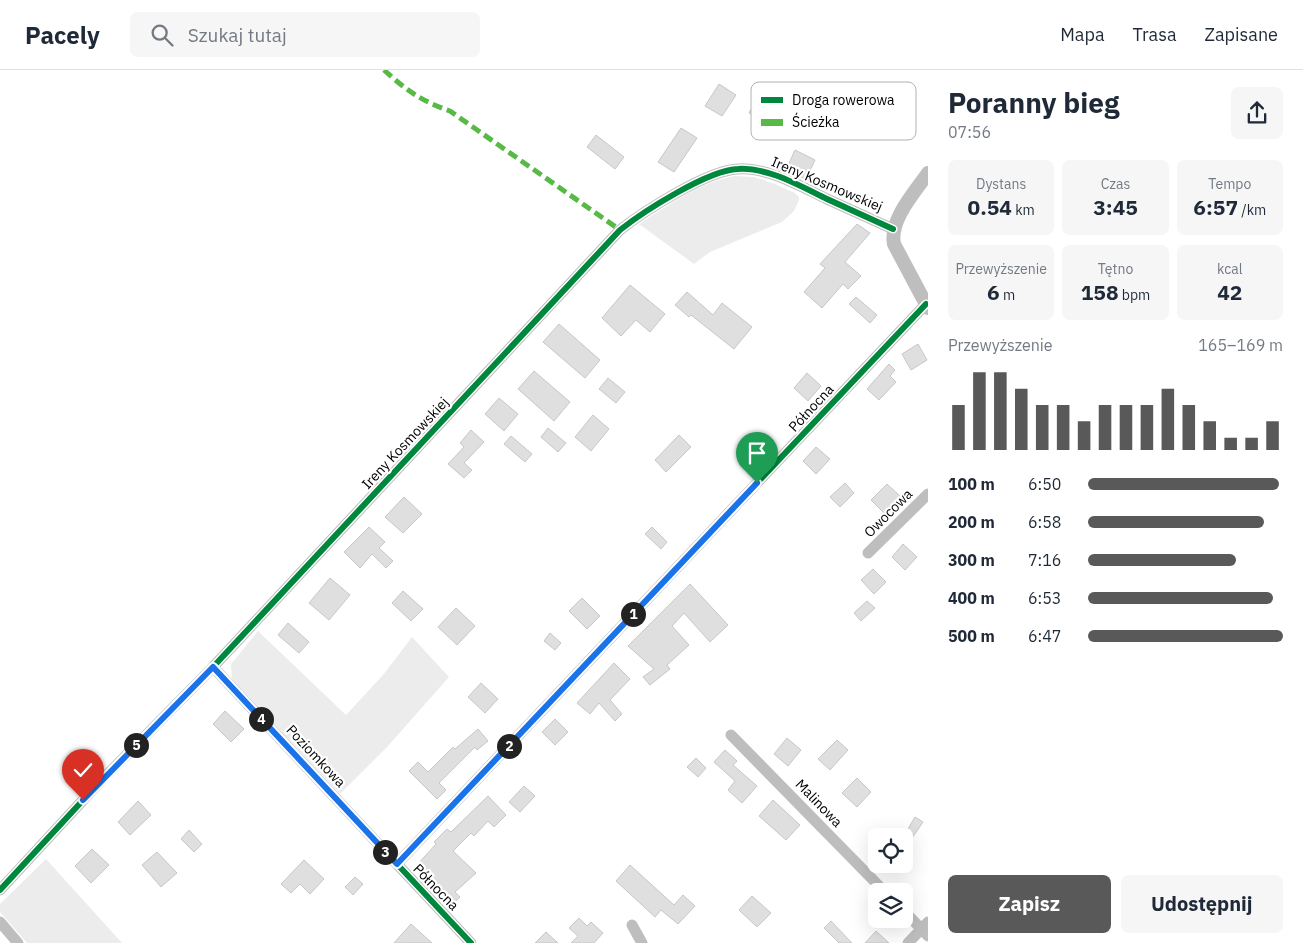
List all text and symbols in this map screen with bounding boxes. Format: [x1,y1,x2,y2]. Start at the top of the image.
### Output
search box [130,12,480,57]
text: Pacely [25,19,100,51]
icon: search [148,21,176,49]
text: Szukaj tutaj [188,23,287,47]
text: Mapa [1060,23,1105,46]
text: Trasa [1133,23,1177,46]
text: Zapisane [1205,23,1278,46]
legend [751,82,916,140]
text: Poranny bieg [948,84,1119,121]
button: share [1231,87,1283,139]
text: Droga rowerowa [792,91,895,109]
text: Ścieżka [792,112,840,131]
text: 07:56 [948,122,991,142]
street label: Ireny Kosmowskiej [769,152,885,216]
text: Dystans [976,175,1026,193]
text: Czas [1101,175,1130,193]
text: Tempo [1208,175,1251,193]
text: 0.54 [968,193,1012,221]
text: 3:45 [1093,193,1138,221]
text: 6:57 [1193,193,1238,221]
text: km [1012,201,1035,219]
text: /km [1238,201,1266,219]
text: Przewyższenie [955,260,1047,278]
text: Tętno [1098,260,1133,278]
text: kcal [1217,260,1243,278]
text: 6 [987,278,1000,306]
text: 158 [1081,278,1119,306]
text: 42 [1217,278,1242,306]
text: m [1000,286,1015,304]
text: bpm [1119,286,1150,304]
text: Przewyższenie [948,335,1053,355]
text: 165–169 m [1198,335,1283,355]
street label: Północna [785,380,838,435]
street label: Ireny Kosmowskiej [358,393,452,493]
pin [736,432,778,483]
icon: arrive [743,439,771,467]
text: 100 m [948,474,995,494]
text: 6:50 [1028,474,1061,494]
street label: Owocowa [860,485,916,541]
text: 200 m [948,512,995,532]
text: 6:58 [1028,512,1061,532]
text: 300 m [948,550,995,570]
text: 7:16 [1028,550,1061,570]
text: 400 m [948,588,995,608]
text: 6:53 [1028,588,1061,608]
pin: 1 [620,602,646,626]
text: 1 [629,605,638,623]
text: 500 m [948,626,995,646]
text: 6:47 [1028,626,1061,646]
pin: 4 [248,706,274,732]
text: 4 [257,710,266,728]
street label: Poziomkowa [282,721,350,791]
pin: 5 [124,732,148,758]
pin: 2 [496,734,522,758]
text: 5 [132,736,141,754]
text: 2 [505,737,514,755]
pin [62,749,104,800]
icon: check [69,756,97,784]
street label: Malinowa [792,775,847,831]
map controls [868,828,913,928]
button: locate [868,828,913,873]
pin: 3 [372,840,398,864]
text: 3 [381,843,390,861]
street label: Północna [409,860,463,915]
button: Zapisz [948,875,1111,933]
button: Udostępnij [1121,875,1283,933]
button: layers [868,883,913,928]

